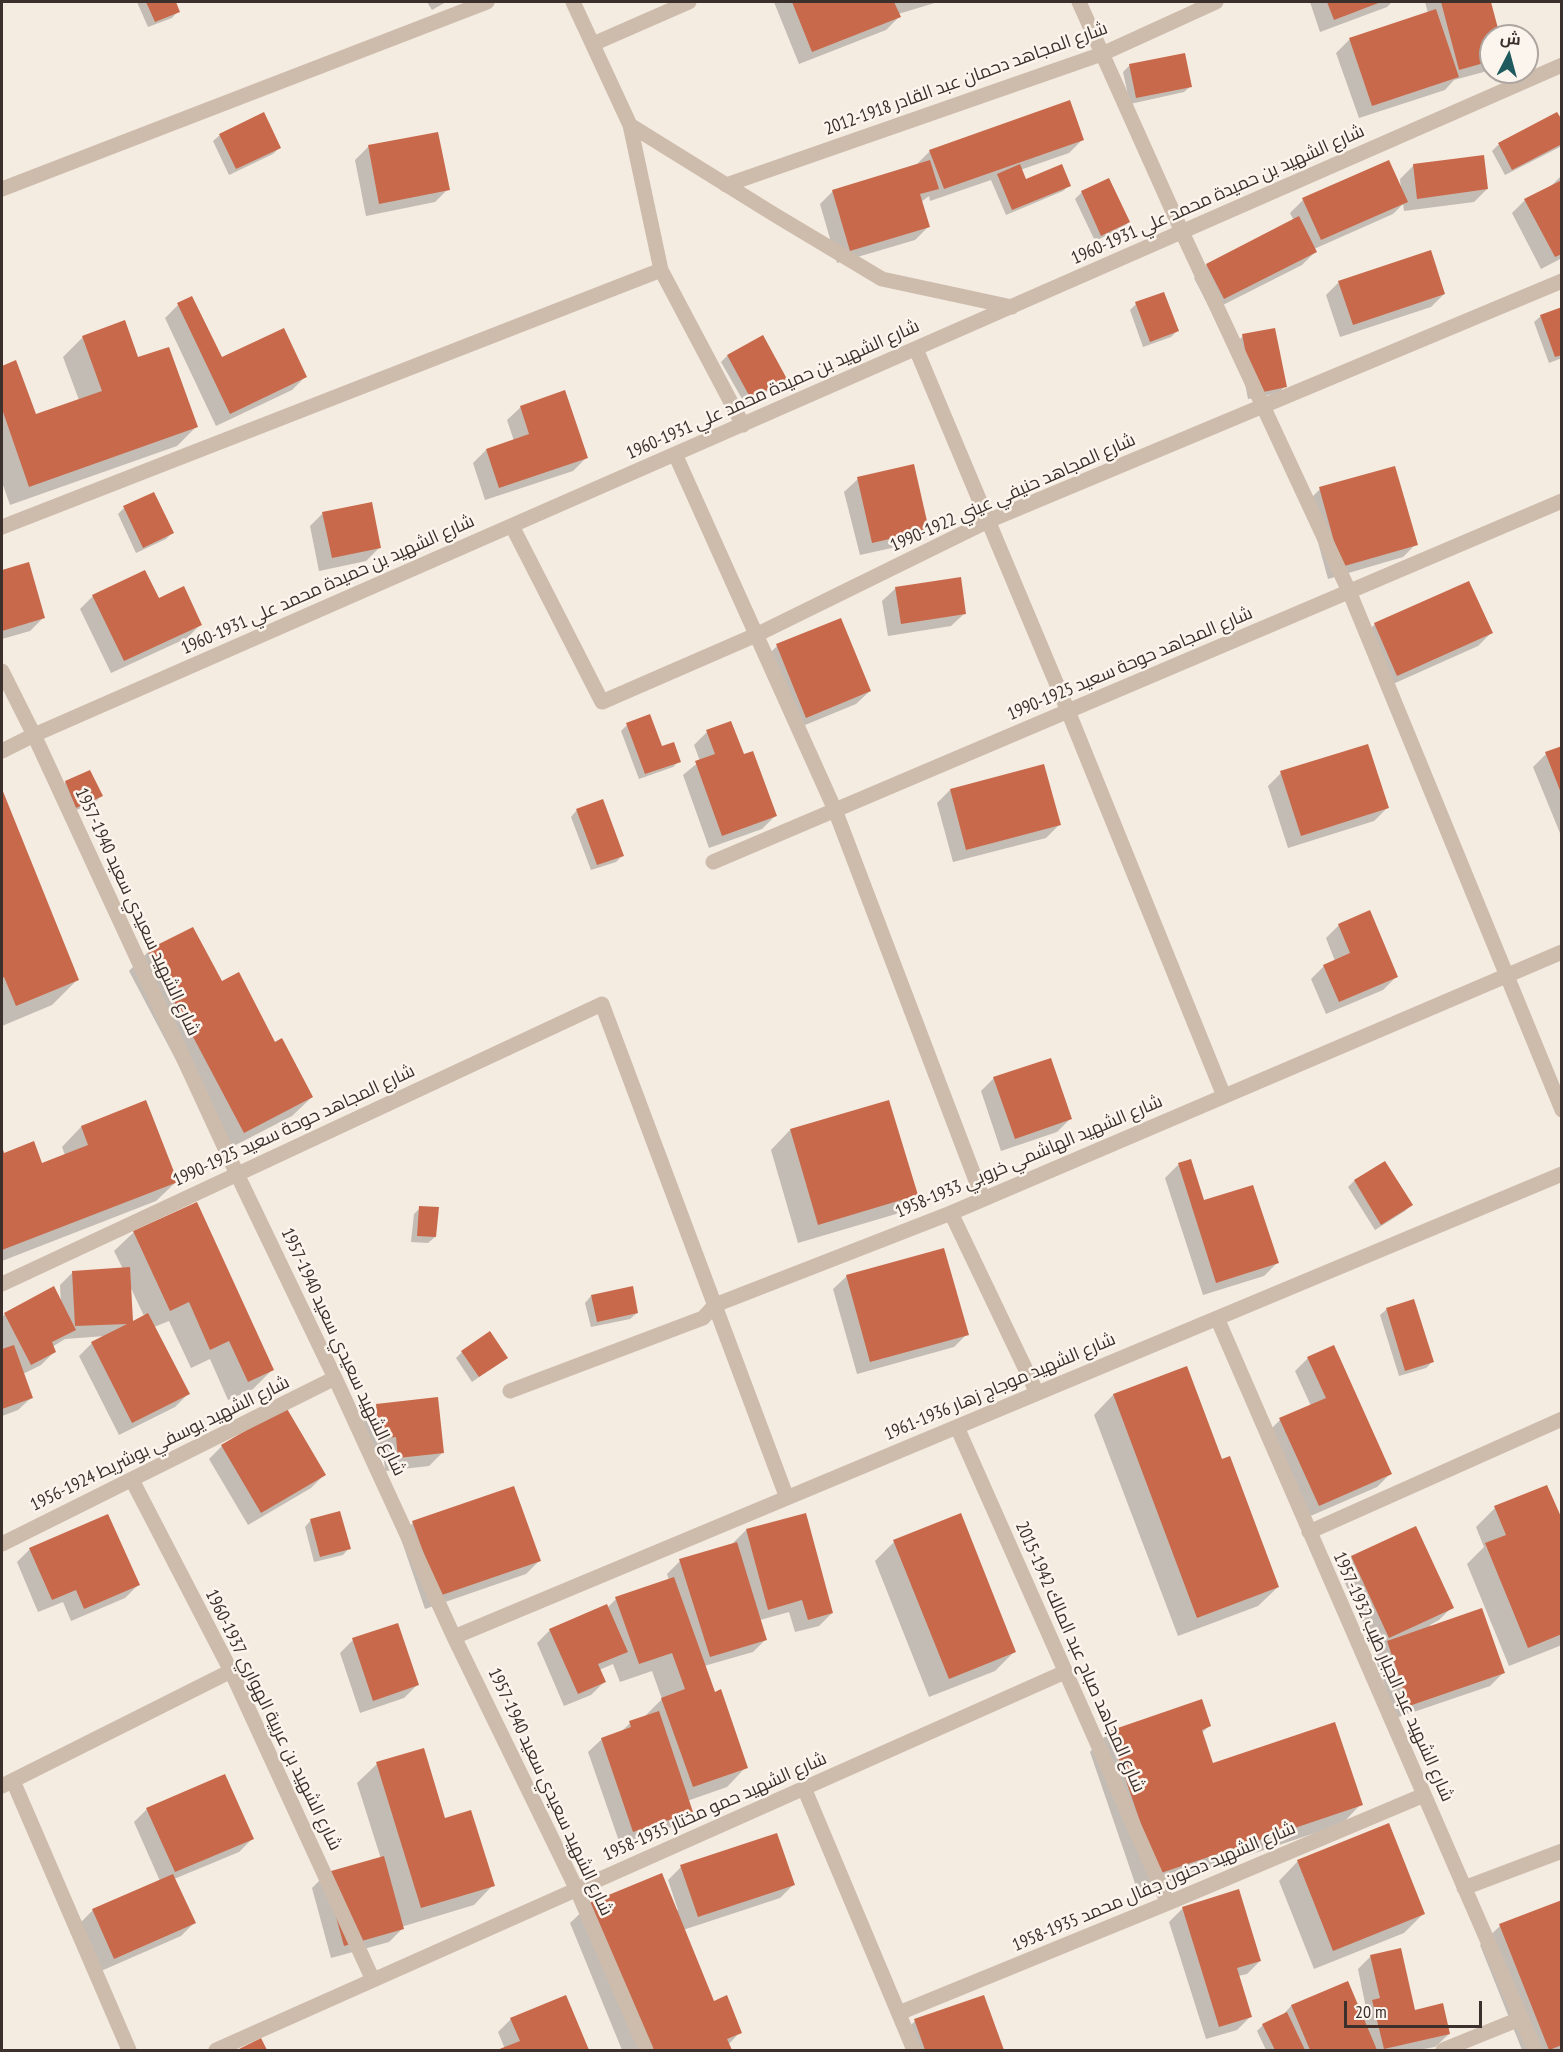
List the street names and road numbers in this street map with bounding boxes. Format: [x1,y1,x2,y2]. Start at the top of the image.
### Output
street label: شارع المجاهد دحمان عبد القادر 1918-2012 [821,18,1111,140]
street label: شارع الشهيد بن حميدة محمد علي 1931-1960 [1068,120,1368,270]
street label: شارع الشهيد بن حميدة محمد علي 1931-1960 [623,315,923,465]
street label: شارع المجاهد حنيفي عيني 1922-1990 [887,429,1139,557]
street label: شارع الشهيد بن حميدة محمد علي 1931-1960 [178,510,478,660]
street label: شارع المجاهد حوحة سعيد 1925-1990 [1004,602,1256,726]
street label: شارع الشهيد سعيدي سعيد 1940-1957 [70,785,204,1039]
street label: شارع المجاهد حوحة سعيد 1925-1990 [170,1060,418,1192]
street label: شارع الشهيد الهاشمي خروبي 1933-1958 [892,1091,1166,1223]
street label: شارع الشهيد سعيدي سعيد 1940-1957 [276,1225,410,1479]
street label: شارع الشهيد موجاج زهار 1936-1961 [881,1328,1119,1446]
street label: شارع الشهيد يوسفي بوشريط 1924-1956 [27,1372,293,1516]
street label: شارع المجاهد صباح عبد المالك 1942-2015 [1010,1518,1150,1796]
street label: شارع الشهيد عبد الجبار طيب 1932-1957 [1328,1549,1458,1805]
street label: شارع الشهيد بن عربية الهواري 1937-1960 [200,1586,346,1854]
street label: شارع الشهيد سعيدي سعيد 1940-1957 [483,1665,617,1919]
street label: شارع الشهيد حمو مختار 1935-1958 [600,1748,830,1866]
street label: شارع الشهيد دحنون جفال محمد 1935-1958 [1009,1817,1299,1957]

